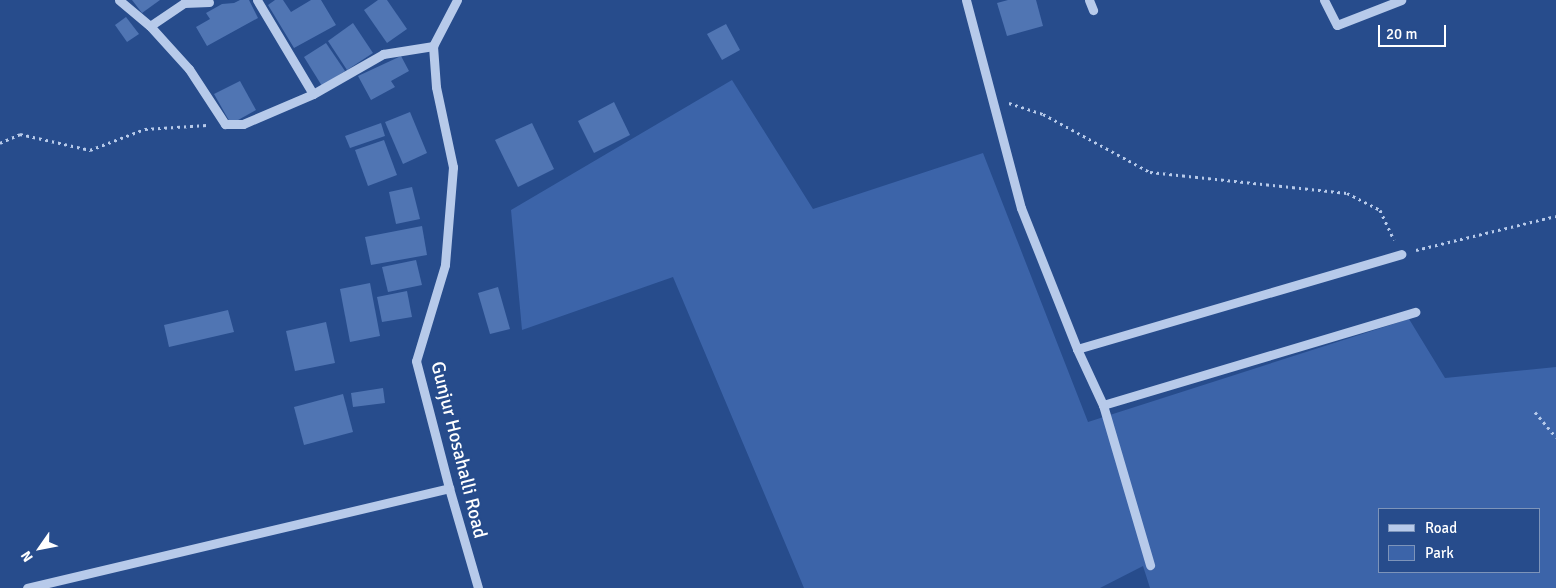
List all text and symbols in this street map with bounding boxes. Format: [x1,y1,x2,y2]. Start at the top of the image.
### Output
scale bar [1381,15,1448,47]
text: 20 m [1386,25,1417,43]
street label: Gunjur Hosahalli Road [425,359,491,541]
legend [1378,508,1541,573]
text: Road [1425,519,1457,537]
north arrow [15,523,65,573]
text: Park [1425,544,1454,562]
text: N [17,548,37,565]

